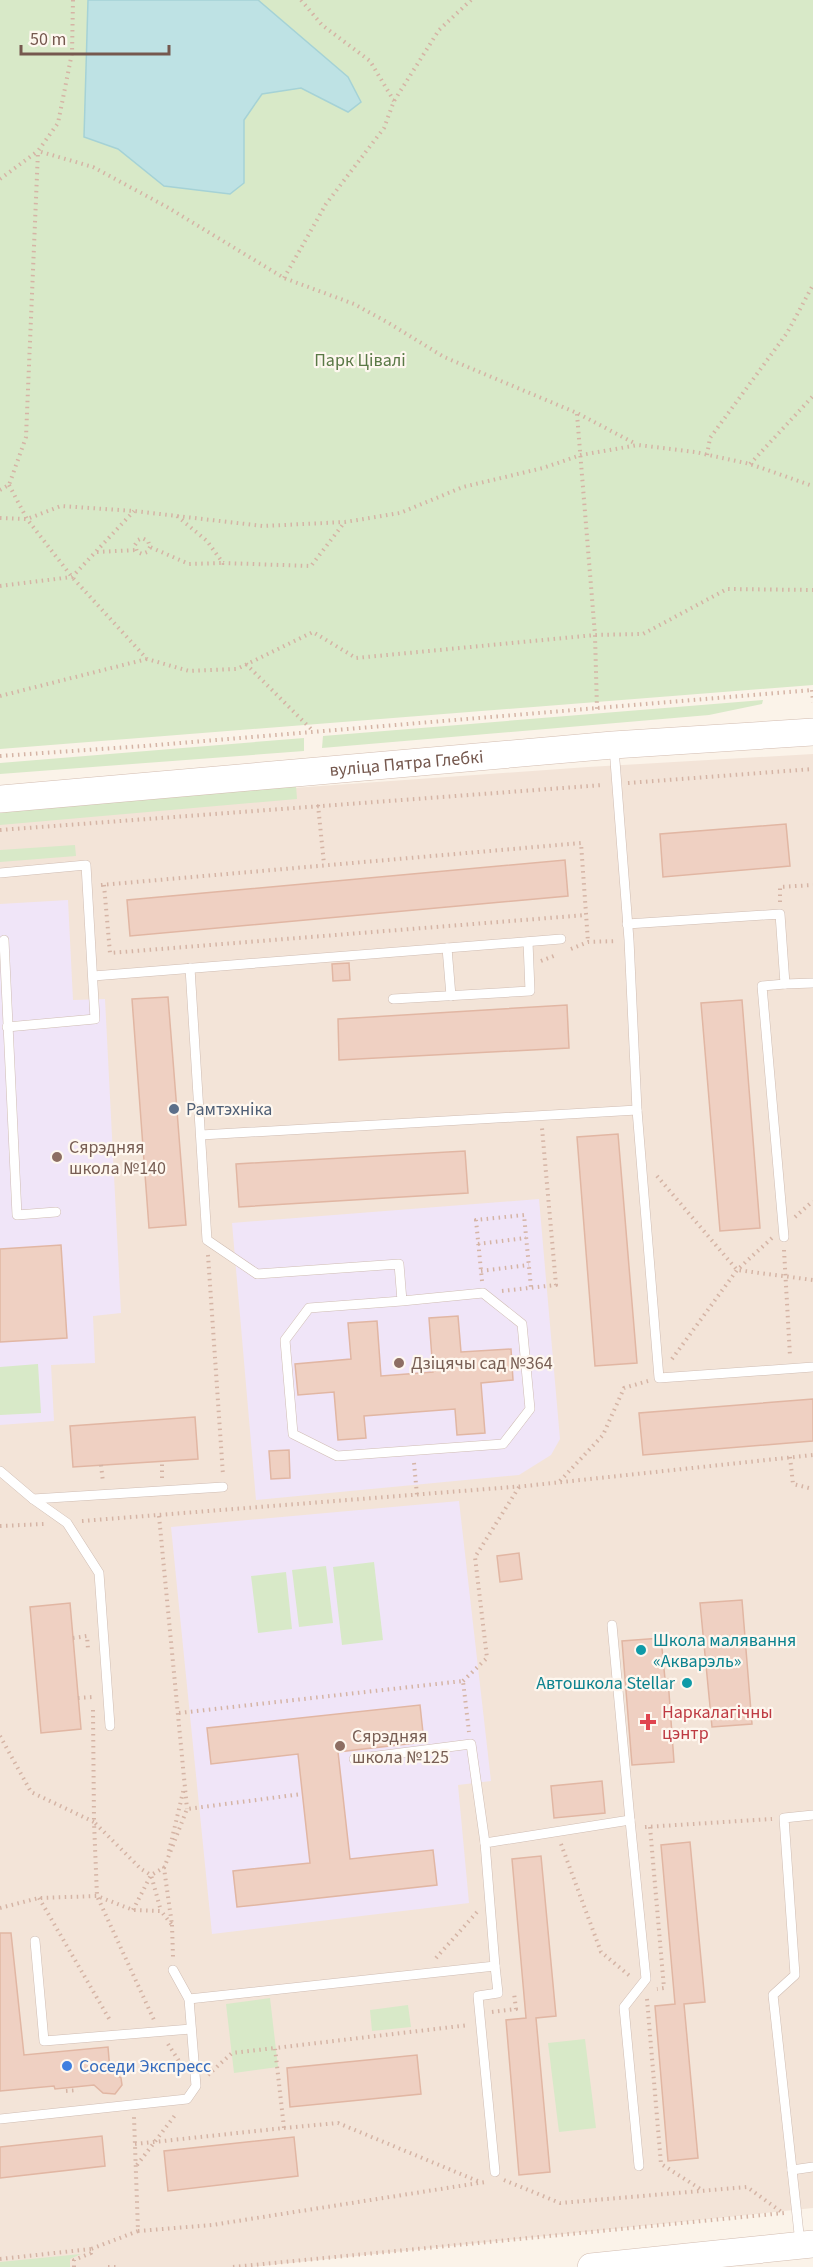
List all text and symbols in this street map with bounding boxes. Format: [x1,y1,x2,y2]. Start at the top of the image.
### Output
scale bar [21,18,170,56]
text: 50 m [30,27,66,52]
park label: Парк Цівалі [314,348,406,373]
street label: вуліца Пятра Глебкі [328,744,484,782]
place label: Рамтэхніка [186,1097,272,1122]
marker: Рамтэхніка [167,1102,181,1116]
place label: Сярэдняя школа №140 [69,1135,166,1181]
marker: Сярэдняя школа №140 [50,1150,64,1164]
place label: Дзіцячы сад №364 [411,1351,553,1376]
marker: Дзіцячы сад №364 [392,1356,406,1370]
place label: Школа малявання «Акварэль» [653,1628,796,1674]
marker: Школа малявання «Акварэль» [634,1643,648,1657]
place label: Автошкола Stellar [536,1671,676,1696]
marker: Автошкола Stellar [680,1676,694,1690]
place label: Наркалагічны цэнтр [662,1700,773,1746]
marker: Наркалагічны цэнтр [639,1713,657,1731]
place label: Сярэдняя школа №125 [352,1724,449,1770]
marker: Сярэдняя школа №125 [333,1739,347,1753]
place label: Соседи Экспресс [79,2054,211,2079]
marker: Соседи Экспресс [60,2059,74,2073]

